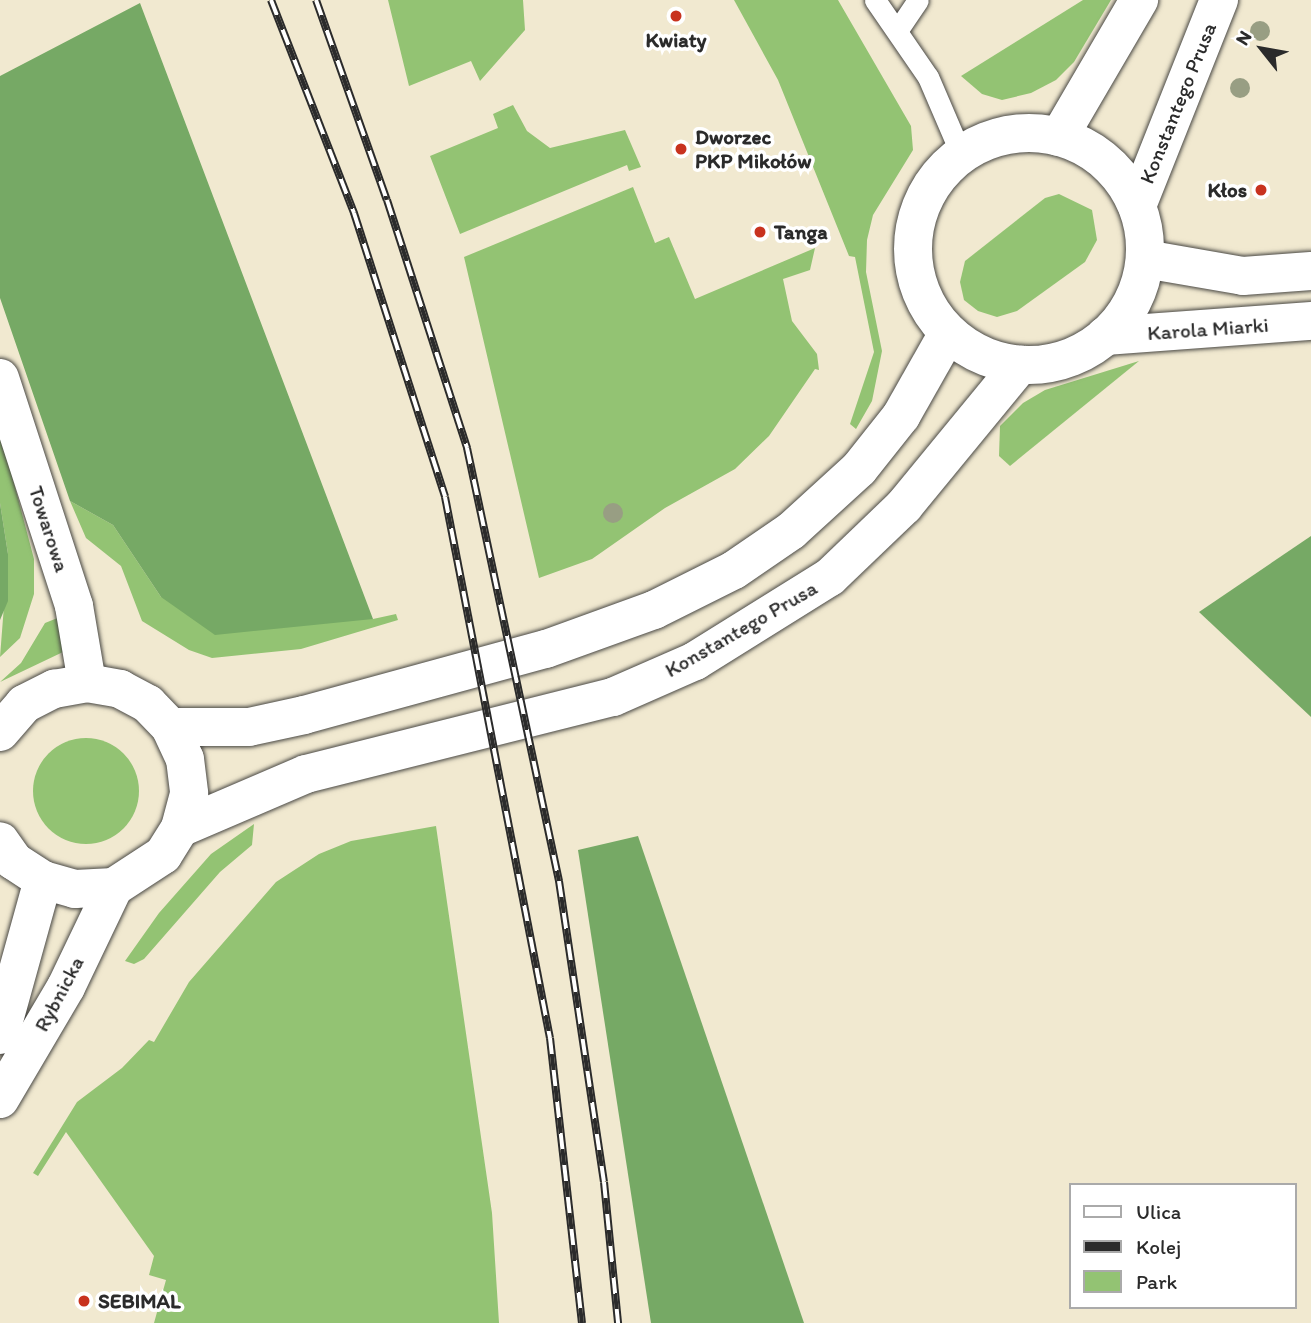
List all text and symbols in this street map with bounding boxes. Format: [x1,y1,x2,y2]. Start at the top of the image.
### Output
marker: Kwiaty [668,8,684,24]
north arrow [1227,14,1297,84]
street label: Konstantego Prusa [1134,19,1222,187]
place label: Kwiaty [646,27,706,53]
text: N [1230,27,1257,49]
place label: Dworzec PKP Mikołów [695,124,812,174]
marker: Dworzec PKP Mikołów [673,141,689,157]
place label: Kłos [1207,177,1247,203]
marker: Kłos [1253,182,1269,198]
place label: Tanga [774,219,828,245]
marker: Tanga [752,224,768,240]
street label: Karola Miarki [1147,312,1269,346]
street label: Towarowa [23,483,75,575]
street label: Konstantego Prusa [661,575,821,683]
street label: Rybnicka [29,952,89,1036]
legend [1070,1183,1297,1309]
text: Ulica [1136,1199,1181,1224]
text: Kolej [1136,1234,1181,1259]
text: Park [1136,1269,1177,1294]
place label: SEBIMAL [98,1288,181,1314]
marker: SEBIMAL [76,1293,92,1309]

